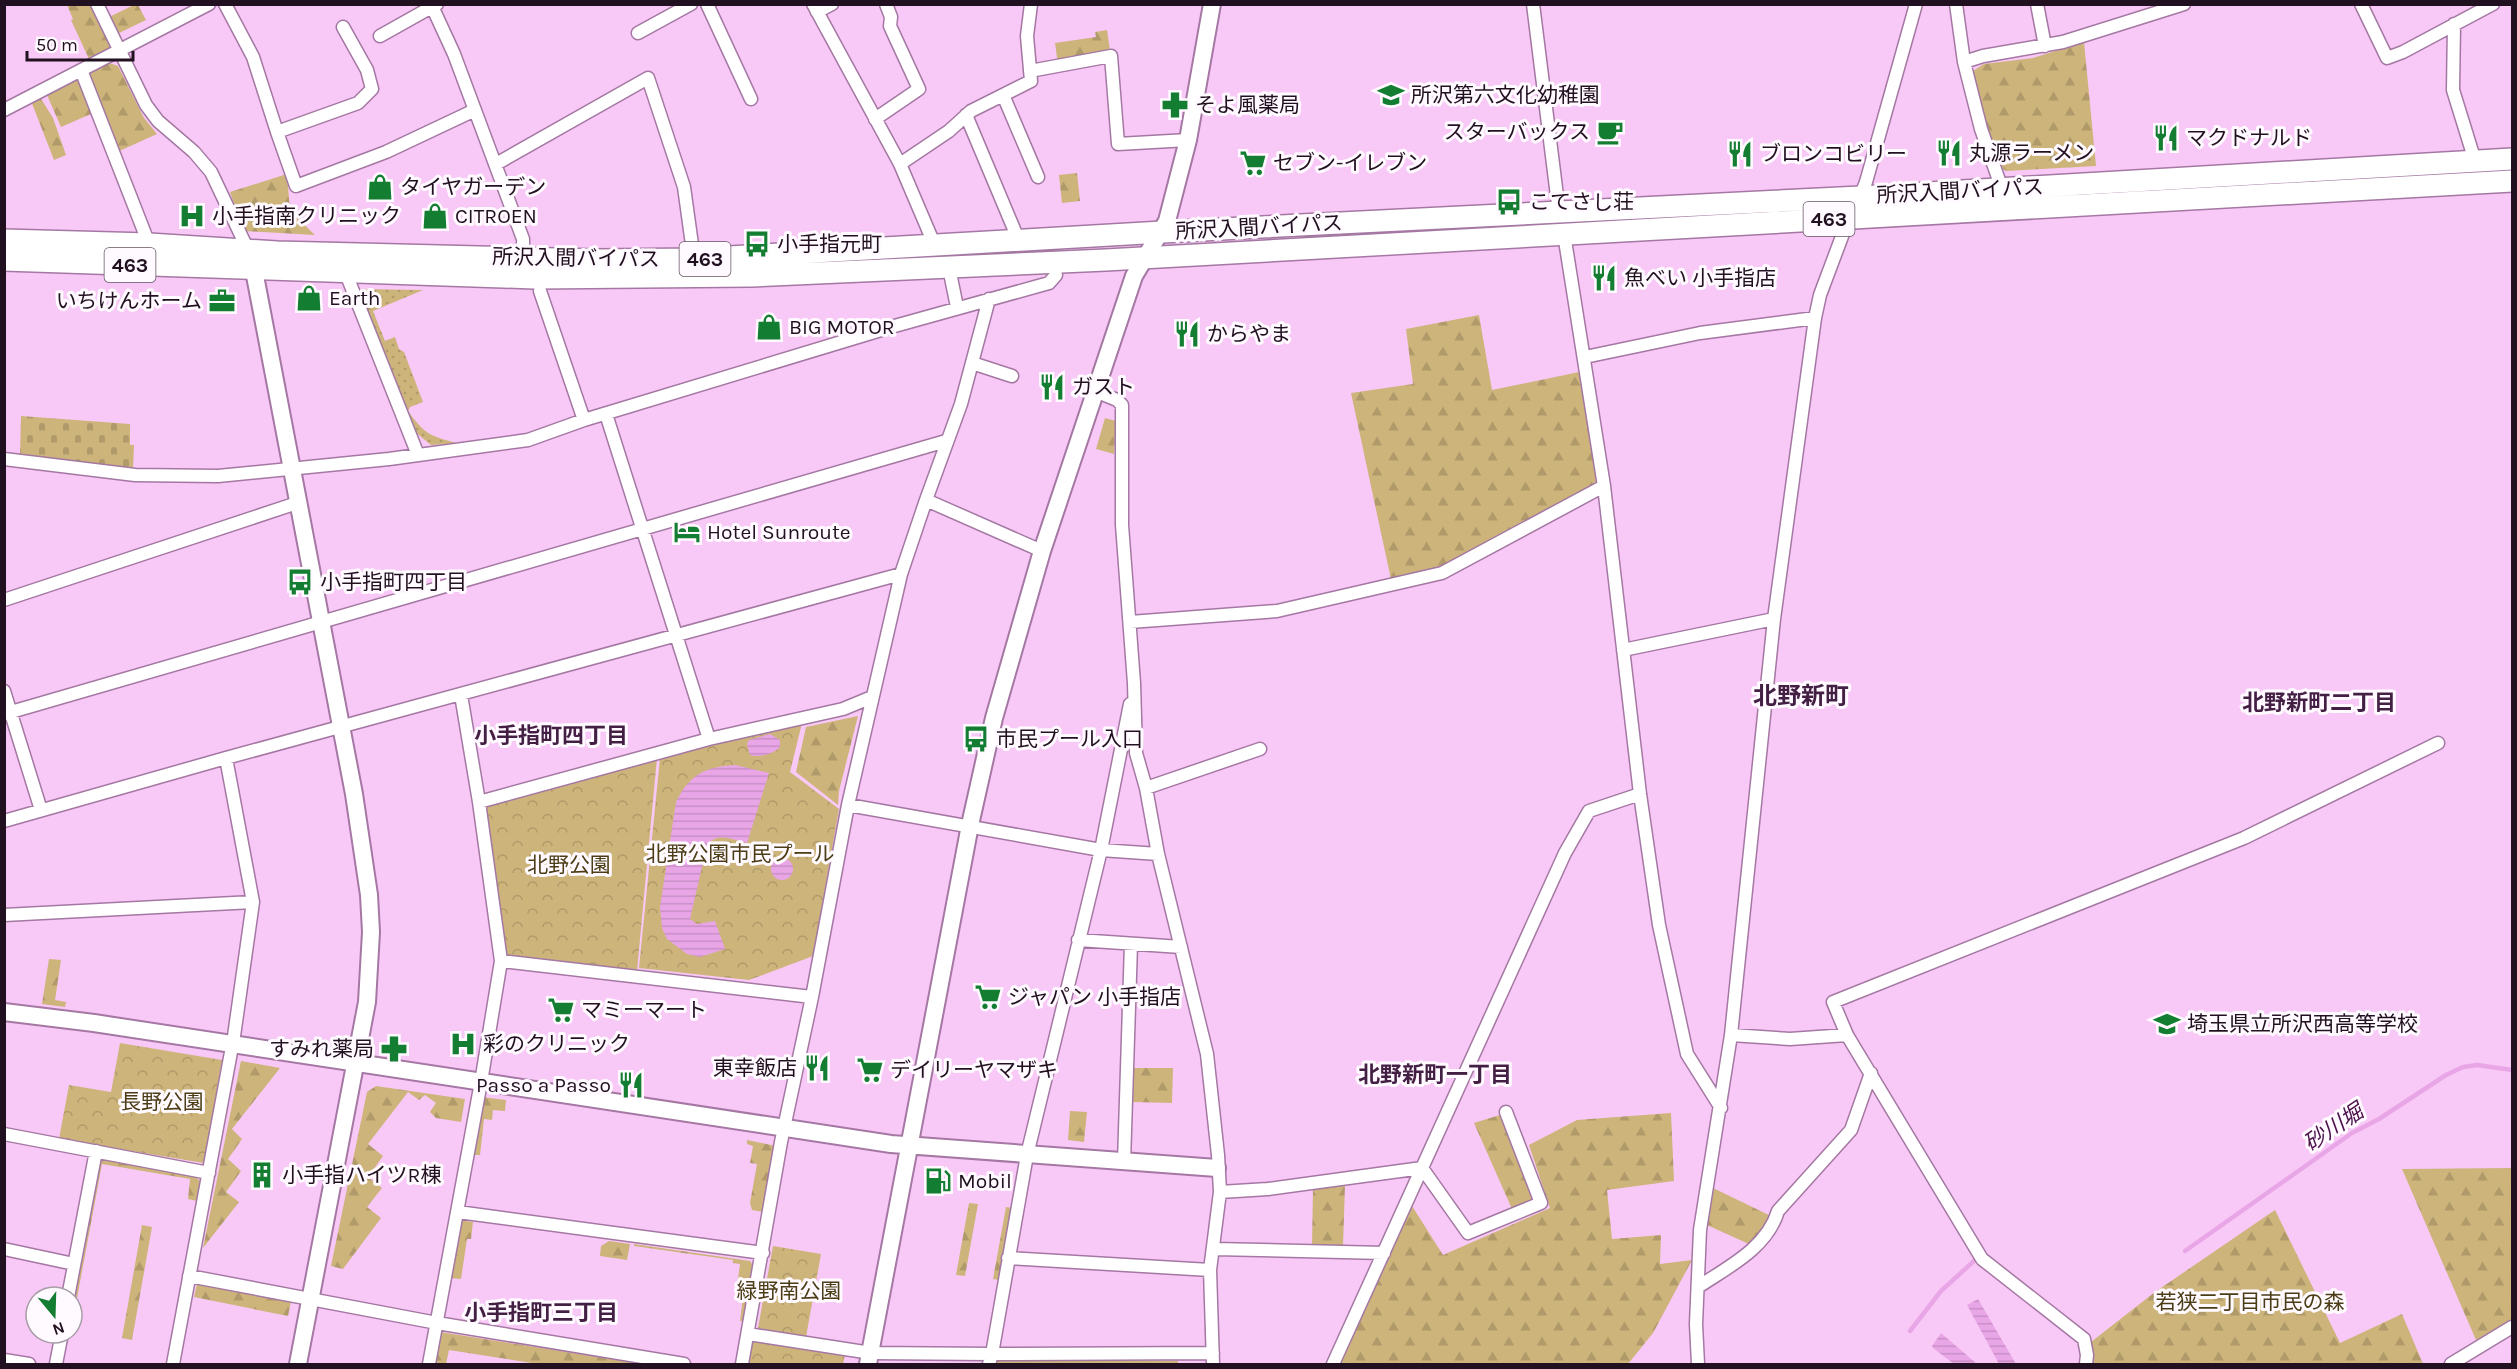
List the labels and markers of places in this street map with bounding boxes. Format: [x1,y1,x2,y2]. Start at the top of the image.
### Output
school or university icon: 所沢第六文化幼稚園 [1376,80,1406,110]
place label: 所沢第六文化幼稚園 [1411,83,1600,107]
pharmacy icon: そよ風薬局 [1160,90,1190,120]
place label: そよ風薬局 [1195,93,1300,117]
cafe icon: スターバックス [1595,117,1625,147]
place label: スターバックス [1444,120,1590,144]
restaurant icon: マクドナルド [2151,123,2181,153]
place label: マクドナルド [2186,126,2312,150]
restaurant icon: 丸源ラーメン [1934,138,1964,168]
restaurant icon: ブロンコビリー [1725,139,1755,169]
place label: 丸源ラーメン [1969,141,2094,165]
place label: ブロンコビリー [1760,142,1907,166]
supermarket icon: セブン-イレブン [1238,148,1268,178]
place label: セブン-イレブン [1273,151,1427,175]
shop icon: タイヤガーデン [365,172,395,202]
place label: タイヤガーデン [400,175,546,199]
bus stop icon: こてさし荘 [1494,187,1524,217]
place label: こてさし荘 [1529,190,1634,214]
hospital icon: 小手指南クリニック [177,201,207,231]
shop icon: CITROEN [420,201,450,231]
place label: 小手指南クリニック [212,204,401,228]
place label: CITROEN [455,204,537,228]
bus stop icon: 小手指元町 [742,229,772,259]
place label: 小手指元町 [777,232,882,256]
restaurant icon: 魚べい 小手指店 [1589,263,1619,293]
place label: 魚べい 小手指店 [1624,266,1776,290]
shop icon: Earth [294,283,324,313]
office icon: いちけんホーム [207,286,237,316]
place label: Earth [329,286,381,310]
place label: いちけんホーム [56,289,202,313]
shop icon: BIG MOTOR [754,312,784,342]
place label: BIG MOTOR [789,315,895,339]
restaurant icon: からやま [1172,319,1202,349]
place label: からやま [1207,322,1291,346]
restaurant icon: ガスト [1037,372,1067,402]
place label: ガスト [1072,375,1135,399]
hotel icon: Hotel Sunroute [672,517,702,547]
place label: Hotel Sunroute [707,520,851,544]
bus stop icon: 小手指町四丁目 [285,567,315,597]
place label: 小手指町四丁目 [320,570,467,594]
bus stop icon: 市民プール入口 [961,724,991,754]
place label: 市民プール入口 [996,727,1143,751]
supermarket icon: ジャパン 小手指店 [973,982,1003,1012]
place label: ジャパン 小手指店 [1008,985,1181,1009]
supermarket icon: マミーマート [546,995,576,1025]
place label: マミーマート [581,998,707,1022]
school or university icon: 埼玉県立所沢西高等学校 [2152,1009,2182,1039]
place label: 埼玉県立所沢西高等学校 [2187,1012,2418,1036]
hospital icon: 彩のクリニック [448,1029,478,1059]
place label: 彩のクリニック [483,1032,630,1056]
pharmacy icon: すみれ薬局 [379,1034,409,1064]
place label: すみれ薬局 [269,1037,374,1061]
restaurant icon: 東幸飯店 [802,1053,832,1083]
supermarket icon: デイリーヤマザキ [855,1055,885,1085]
place label: 東幸飯店 [713,1056,797,1080]
place label: デイリーヤマザキ [890,1058,1058,1082]
restaurant icon: Passo a Passo [616,1070,646,1100]
place label: Passo a Passo [476,1073,611,1097]
building icon: 小手指ハイツR棟 [247,1160,277,1190]
place label: 小手指ハイツR棟 [282,1163,441,1187]
fuel station icon: Mobil [923,1166,953,1196]
place label: Mobil [958,1169,1012,1193]

